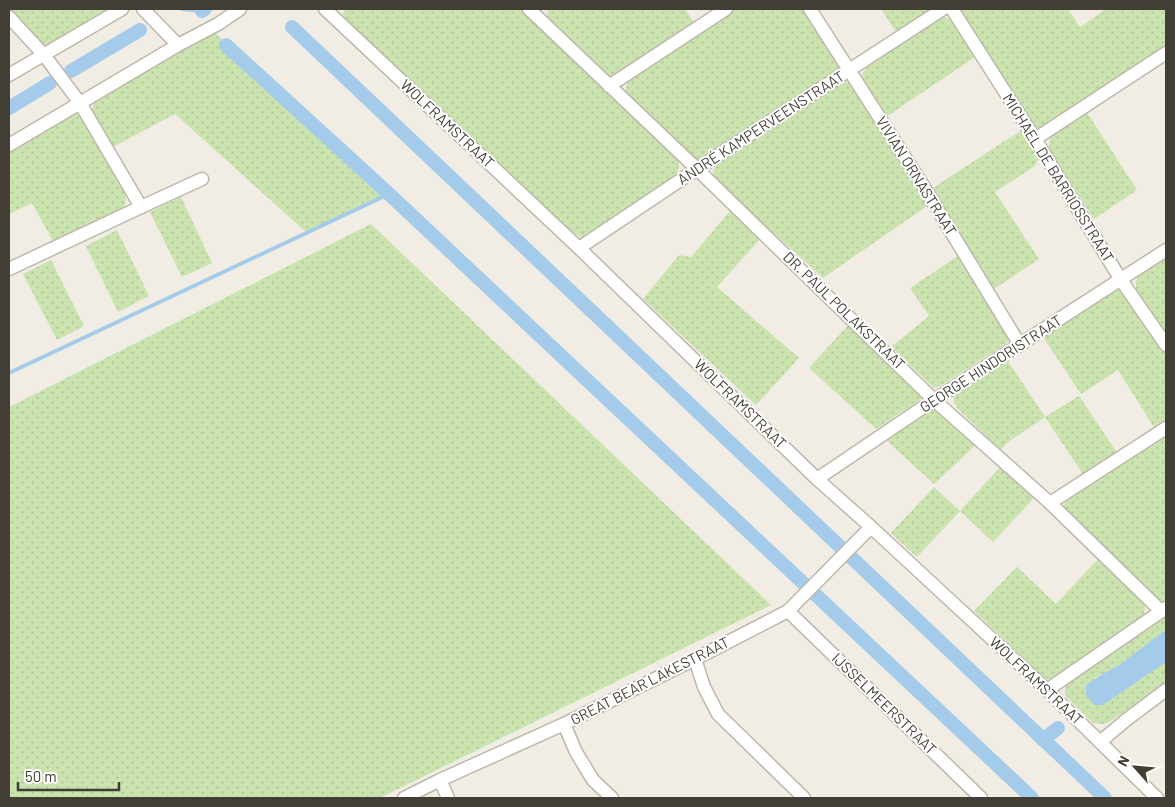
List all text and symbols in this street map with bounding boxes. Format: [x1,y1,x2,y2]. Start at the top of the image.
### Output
street label: ANDRÉ KAMPERVEENSTRAAT [674,66,847,188]
street label: WOLFRAMSTRAAT [397,75,498,171]
street label: MICHAEL DE BARRIOSSTRAAT [999,90,1118,265]
street label: VIVIAN ORNASTRAAT [873,112,961,238]
street label: DR. PAUL POLAKSTRAAT [780,247,909,373]
street label: GEORGE HINDORISTRAAT [916,310,1065,416]
street label: WOLFRAMSTRAAT [691,355,791,452]
street label: GREAT BEAR LAKESTRAAT [567,632,732,728]
street label: WOLFRAMSTRAAT [986,632,1087,728]
street label: IJSSELMEERSTRAAT [829,649,941,758]
north arrow [1110,742,1160,792]
text: N [1113,753,1133,769]
scale bar [18,760,119,792]
text: 50 m [25,767,57,785]

